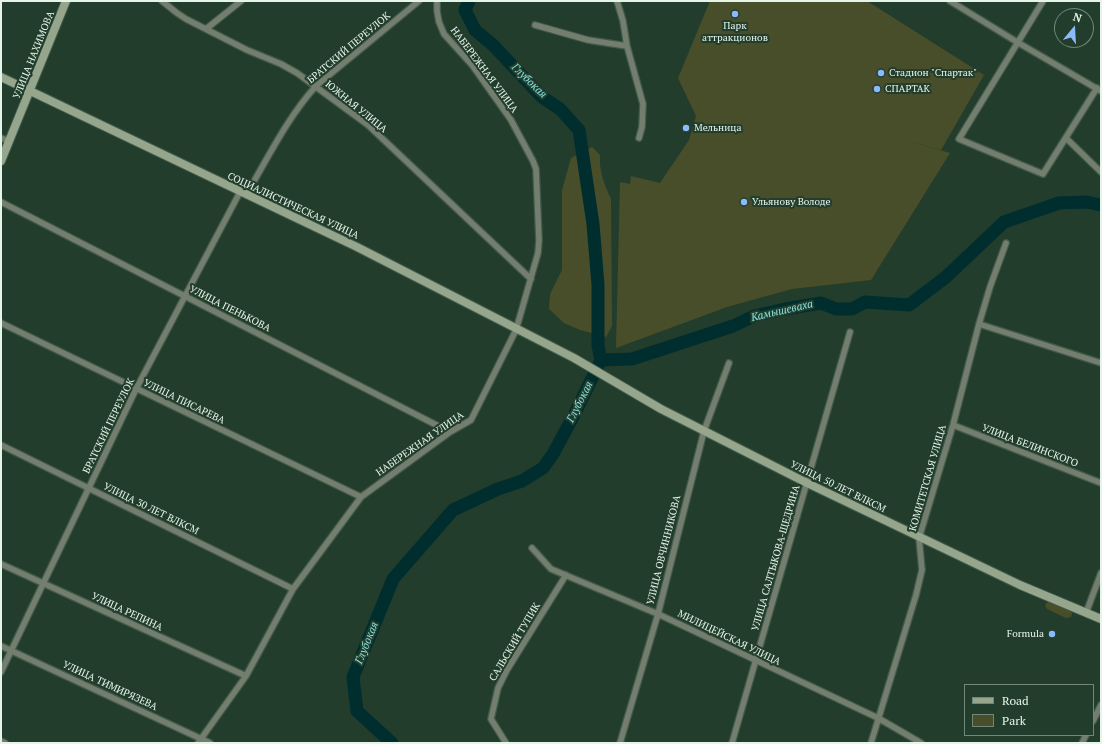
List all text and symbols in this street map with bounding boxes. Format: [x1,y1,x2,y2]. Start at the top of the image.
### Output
north arrow [1054,8,1094,48]
street label: УЛИЦА НАХИМОВА [11,9,57,101]
marker: Парк аттракционов [730,9,740,19]
street label: БРАТСКИЙ ПЕРЕУЛОК [305,10,393,86]
text: N [1071,10,1084,25]
place label: Парк аттракционов [702,20,768,44]
street label: НАБЕРЕЖНАЯ УЛИЦА [448,25,520,115]
water label: Глубокая [508,61,550,101]
place label: Стадион "Спартак" [889,67,977,79]
marker: Стадион "Спартак" [876,68,886,78]
street label: ЮЖНАЯ УЛИЦА [323,78,389,136]
place label: СПАРТАК [885,83,930,95]
marker: СПАРТАК [872,84,882,94]
place label: Мельница [694,122,741,134]
marker: Мельница [681,123,691,133]
street label: СОЦИАЛИСТИЧЕСКАЯ УЛИЦА [225,170,361,242]
place label: Ульянову Володе [752,196,831,208]
marker: Ульянову Володе [739,197,749,207]
street label: УЛИЦА ПЕНЬКОВА [187,283,273,335]
water label: Камышеваха [750,297,814,325]
street label: БРАТСКИЙ ПЕРЕУЛОК [81,376,137,476]
street label: УЛИЦА ПИСАРЕВА [141,377,227,427]
water label: Глубокая [564,379,596,425]
street label: НАБЕРЕЖНАЯ УЛИЦА [374,409,466,479]
street label: УЛИЦА БЕЛИНСКОГО [980,422,1080,470]
street label: КОМИТЕТСКАЯ УЛИЦА [907,423,949,533]
street label: УЛИЦА 50 ЛЕТ ВЛКСМ [788,459,888,515]
street label: УЛИЦА 30 ЛЕТ ВЛКСМ [101,481,201,537]
street label: УЛИЦА САЛТЫКОВА-ЩЕДРИНА [749,484,803,632]
street label: УЛИЦА ОВЧИННИКОВА [645,494,683,606]
street label: УЛИЦА РЕПИНА [89,590,165,634]
street label: САЛЬСКИЙ ТУПИК [487,601,543,683]
street label: МИЛИЦЕЙСКАЯ УЛИЦА [676,608,782,668]
water label: Глубокая [353,620,381,666]
place label: Formula [1007,628,1044,640]
marker: Formula [1047,629,1057,639]
street label: УЛИЦА ТИМИРЯЗЕВА [61,659,159,713]
legend [964,684,1094,736]
text: Road [1002,693,1029,708]
text: Park [1002,713,1026,728]

